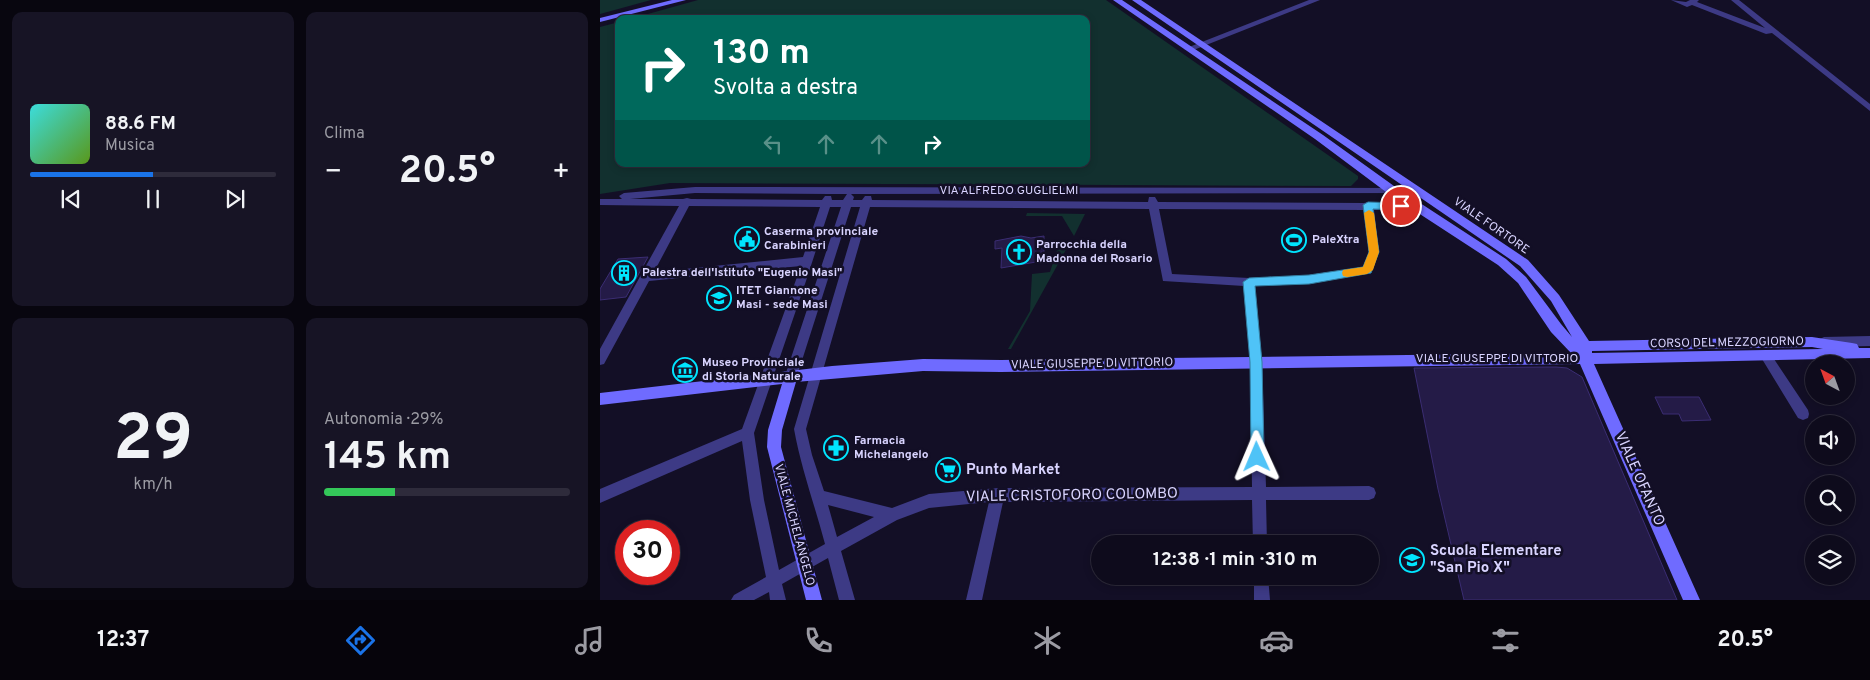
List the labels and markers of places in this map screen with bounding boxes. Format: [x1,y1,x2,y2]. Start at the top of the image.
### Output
pin [1380,185,1422,227]
place label: Caserma provinciale Carabinieri [764,224,878,254]
public building icon: Caserma provinciale Carabinieri [734,226,760,252]
sports icon: PaleXtra [1281,227,1307,253]
place label: PaleXtra [1312,232,1359,248]
place label: Parrocchia della Madonna del Rosario [1036,237,1153,267]
church icon: Parrocchia della Madonna del Rosario [1006,239,1032,265]
building icon: Palestra dell'Istituto "Eugenio Masi" [611,260,637,286]
place label: Palestra dell'Istituto "Eugenio Masi" [642,265,842,281]
place label: ITET Giannone Masi - sede Masi [736,283,828,313]
school or university icon: ITET Giannone Masi - sede Masi [706,285,732,311]
place label: Museo Provinciale di Storia Naturale [702,355,805,385]
museum icon: Museo Provinciale di Storia Naturale [672,357,698,383]
place label: Farmacia Michelangelo [854,433,929,463]
pharmacy icon: Farmacia Michelangelo [823,435,849,461]
supermarket icon: Punto Market [935,457,961,483]
place label: Punto Market [966,461,1060,480]
place label: Scuola Elementare "San Pio X" [1430,542,1562,578]
school or university icon: Scuola Elementare "San Pio X" [1399,547,1425,573]

